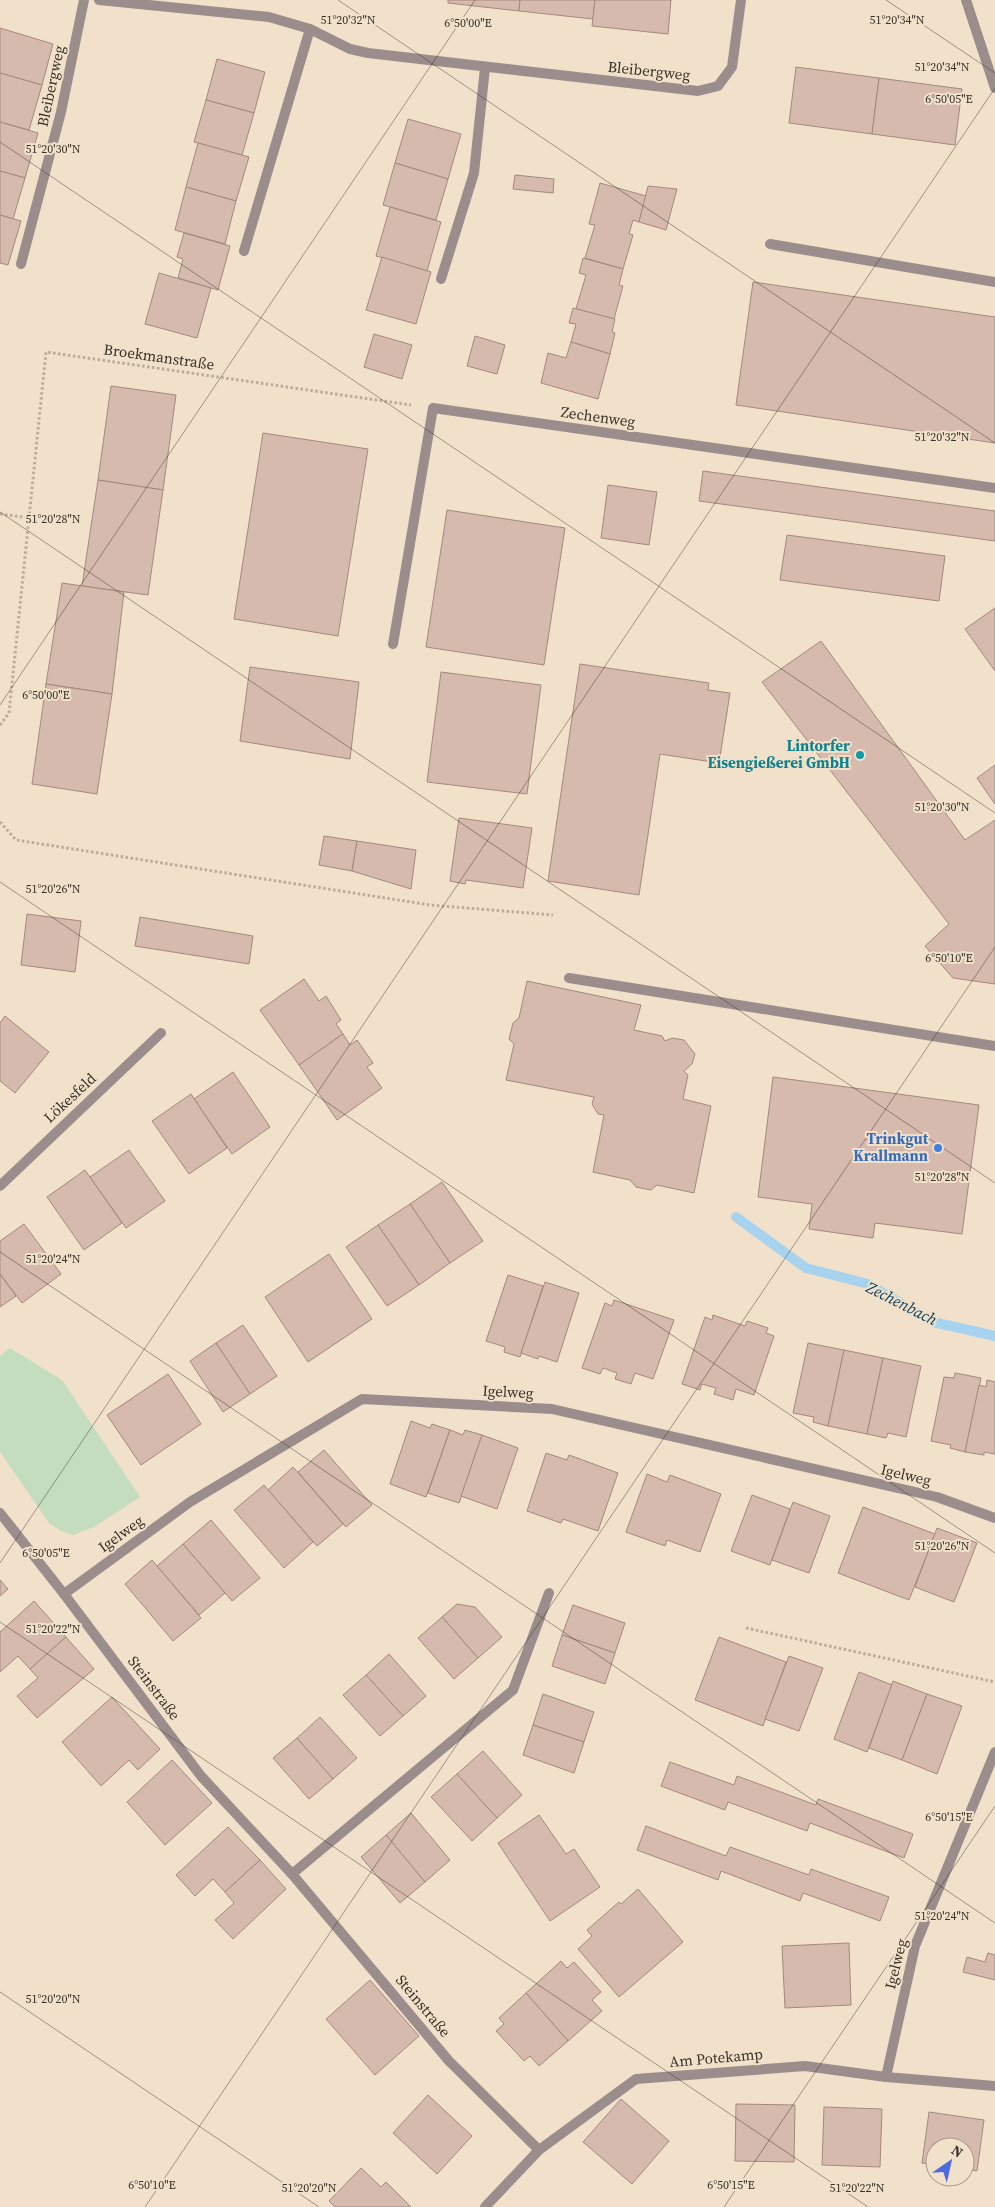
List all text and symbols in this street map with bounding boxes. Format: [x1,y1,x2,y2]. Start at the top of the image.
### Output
text: 51°20'32"N [320,12,376,28]
text: 51°20'34"N [869,12,925,28]
text: 6°50'00"E [444,15,492,31]
street label: Bleibergweg [32,43,69,129]
street label: Bleibergweg [607,56,692,85]
text: 51°20'34"N [914,59,970,75]
text: 6°50'05"E [925,91,973,107]
text: 51°20'30"N [25,141,81,157]
street label: Broekmanstraße [102,338,216,375]
street label: Zechenweg [559,401,637,432]
text: 51°20'32"N [914,429,970,445]
text: 51°20'28"N [25,511,81,527]
text: 6°50'00"E [22,687,70,703]
place label: Lintorfer Eisengießerei GmbH [708,735,850,773]
marker: Lintorfer Eisengießerei GmbH [854,749,866,761]
text: 51°20'30"N [914,799,970,815]
text: 51°20'26"N [25,881,81,897]
text: 6°50'10"E [925,950,973,966]
street label: Lökesfeld [39,1068,101,1127]
place label: Trinkgut Krallmann [853,1128,929,1166]
marker: Trinkgut Krallmann [932,1142,944,1154]
text: 51°20'28"N [914,1169,970,1185]
text: 51°20'24"N [25,1251,81,1267]
water label: Zechenbach [862,1275,941,1330]
street label: Igelweg [482,1380,534,1403]
street label: Igelweg [879,1459,934,1491]
street label: Igelweg [94,1510,148,1557]
text: 51°20'26"N [914,1538,970,1554]
text: 6°50'05"E [22,1545,70,1561]
text: 51°20'22"N [25,1621,81,1637]
street label: Steinstraße [123,1651,186,1724]
text: 6°50'15"E [925,1809,973,1825]
text: 51°20'24"N [914,1908,970,1924]
street label: Igelweg [879,1936,912,1991]
street label: Steinstraße [391,1970,456,2042]
text: 51°20'20"N [25,1991,81,2007]
street label: Am Potekamp [668,2043,764,2072]
north arrow [925,2137,975,2187]
text: N [947,2140,967,2162]
text: 6°50'10"E [128,2177,176,2193]
text: 6°50'15"E [707,2177,755,2193]
text: 51°20'20"N [281,2180,337,2196]
text: 51°20'22"N [829,2180,885,2196]

